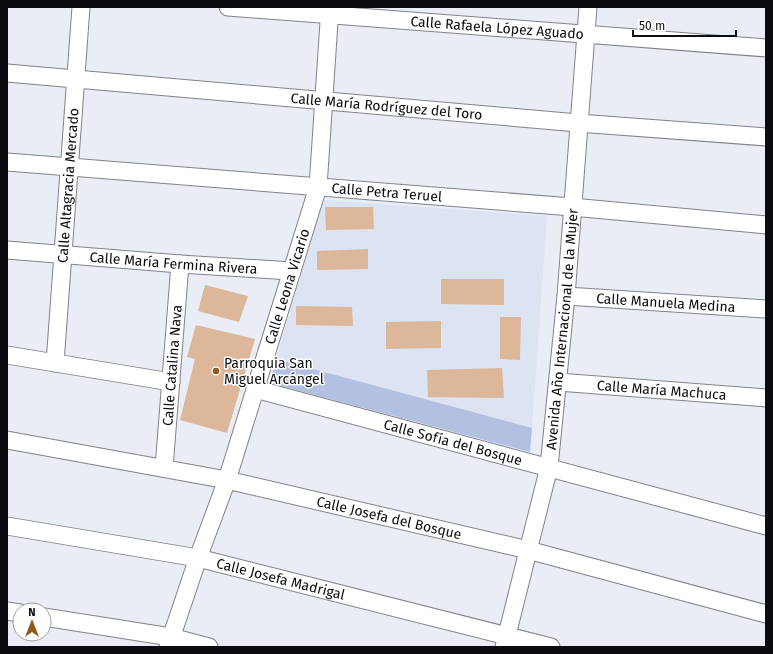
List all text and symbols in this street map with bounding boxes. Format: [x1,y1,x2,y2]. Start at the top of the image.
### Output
scale bar [633,12,736,38]
street label: Calle Rafaela López Aguado [410,13,584,43]
text: 50 m [639,19,665,33]
street label: Calle María Rodríguez del Toro [290,90,483,124]
street label: Calle Altagracia Mercado [54,107,83,264]
street label: Calle Petra Teruel [331,180,443,206]
street label: Avenida Año Internacional de la Mujer [543,207,582,451]
street label: Calle Leona Vicario [262,226,314,346]
street label: Calle María Fermina Rivera [89,249,258,278]
street label: Calle Manuela Medina [596,290,736,316]
street label: Calle Catalina Nava [159,304,186,427]
place label: Parroquia San Miguel Arcángel [224,355,324,388]
marker: Parroquia San Miguel Arcángel [211,366,221,376]
street label: Calle María Machuca [596,377,727,404]
street label: Calle Sofía del Bosque [382,416,524,469]
street label: Calle Josefa del Bosque [315,493,463,543]
street label: Calle Josefa Madrigal [215,555,347,604]
north arrow [12,602,52,642]
text: N [28,606,36,619]

